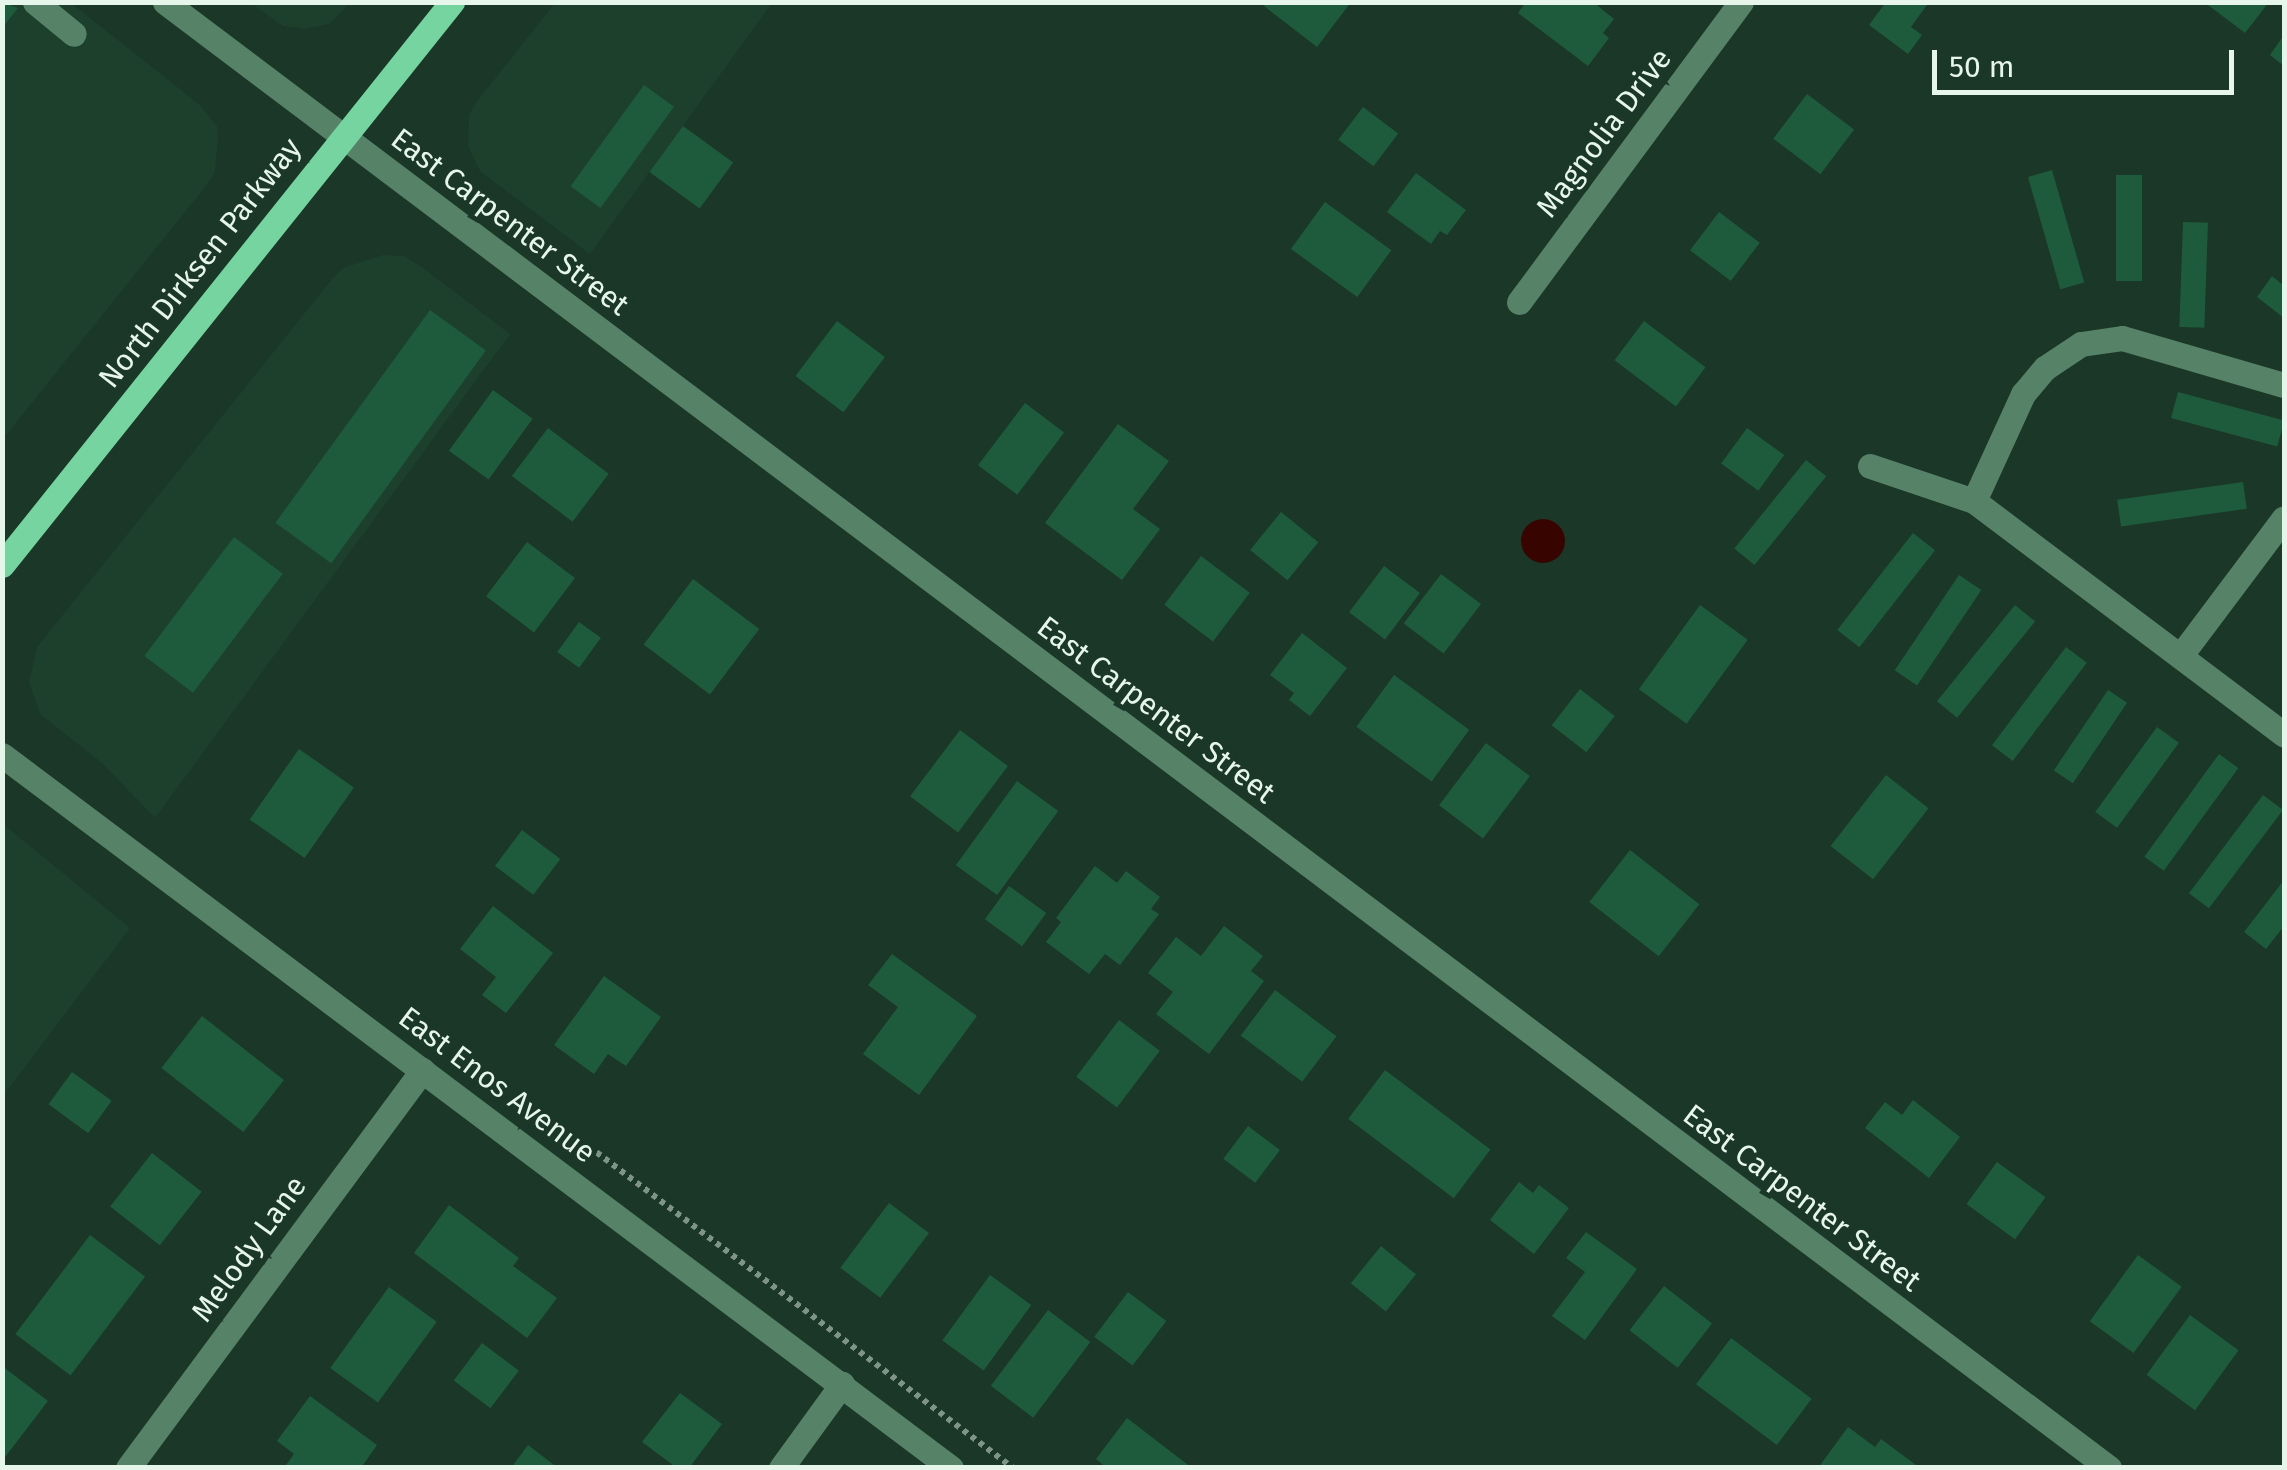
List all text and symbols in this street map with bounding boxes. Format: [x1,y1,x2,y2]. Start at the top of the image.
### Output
scale bar [1937,30,2240,92]
street label: Magnolia Drive [1529,42,1679,224]
text: 50 m [1949,49,2014,85]
street label: East Carpenter Street [384,121,636,323]
street label: North Dirksen Parkway [91,131,309,395]
street label: East Carpenter Street [1030,609,1282,811]
street label: East Enos Avenue [392,999,602,1171]
street label: East Carpenter Street [1676,1097,1928,1299]
street label: Melody Lane [184,1169,314,1329]

